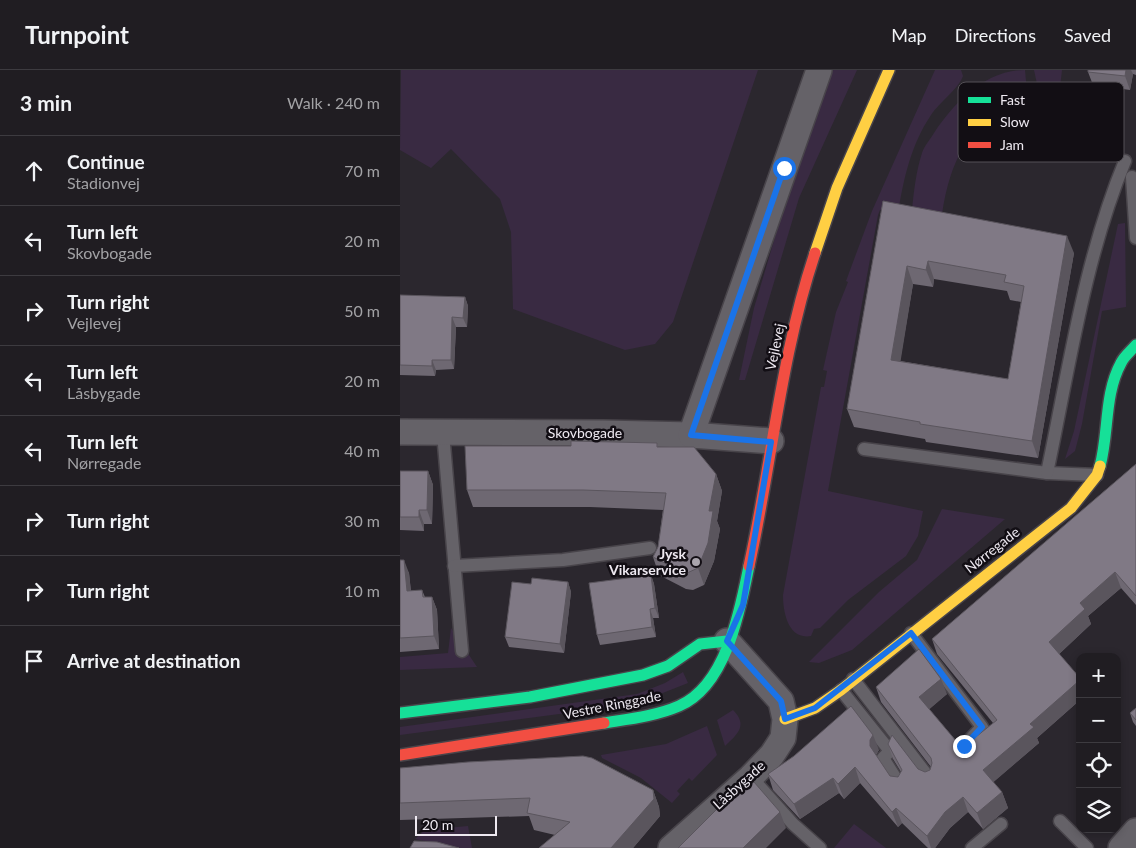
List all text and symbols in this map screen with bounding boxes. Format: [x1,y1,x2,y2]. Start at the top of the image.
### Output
text: Turnpoint [25,20,129,49]
text: Map [891,24,927,46]
text: Directions [955,24,1036,46]
text: Saved [1064,24,1111,46]
legend [958,82,1124,162]
text: 3 min [20,90,72,115]
text: Fast [1000,91,1025,108]
text: Walk · 240 m [287,93,380,112]
text: Slow [1000,113,1030,130]
text: Jam [1000,136,1024,153]
text: Continue [67,150,145,173]
icon: ahead [20,157,48,185]
route start [773,157,796,180]
text: 70 m [344,161,380,180]
text: Stadionvej [67,173,140,192]
text: Turn left [67,220,138,243]
icon: left [20,227,48,255]
text: 20 m [344,231,380,250]
text: Skovbogade [67,243,152,262]
text: Turn right [67,290,149,313]
icon: right [20,297,48,325]
text: 50 m [344,301,380,320]
text: Vejlevej [67,313,121,332]
street label: Vejlevej [761,322,788,372]
text: Turn left [67,360,138,383]
icon: left [20,367,48,395]
text: 20 m [344,371,380,390]
text: Låsbygade [67,383,141,402]
street label: Skovbogade [548,424,622,441]
text: Turn left [67,430,138,453]
icon: left [20,437,48,465]
text: 40 m [344,441,380,460]
text: Nørregade [67,453,141,472]
icon: right [20,507,48,535]
text: Turn right [67,509,149,532]
text: 30 m [344,511,380,530]
street label: Nørregade [961,523,1023,576]
place label: Jysk Vikarservice [608,545,687,578]
marker: Jysk Vikarservice [690,556,702,568]
icon: right [20,577,48,605]
text: Turn right [67,579,149,602]
text: 10 m [344,581,380,600]
icon: arrive [20,647,48,675]
text: Arrive at destination [67,649,240,672]
map controls [1076,653,1121,833]
button: + [1076,653,1121,698]
street label: Vestre Ringgade [562,687,662,722]
button: − [1076,698,1121,743]
route end [953,735,976,758]
button: locate [1076,743,1121,788]
street label: Låsbygade [709,757,768,812]
button: layers [1076,788,1121,833]
scale bar [415,813,498,836]
text: 20 m [422,816,453,833]

